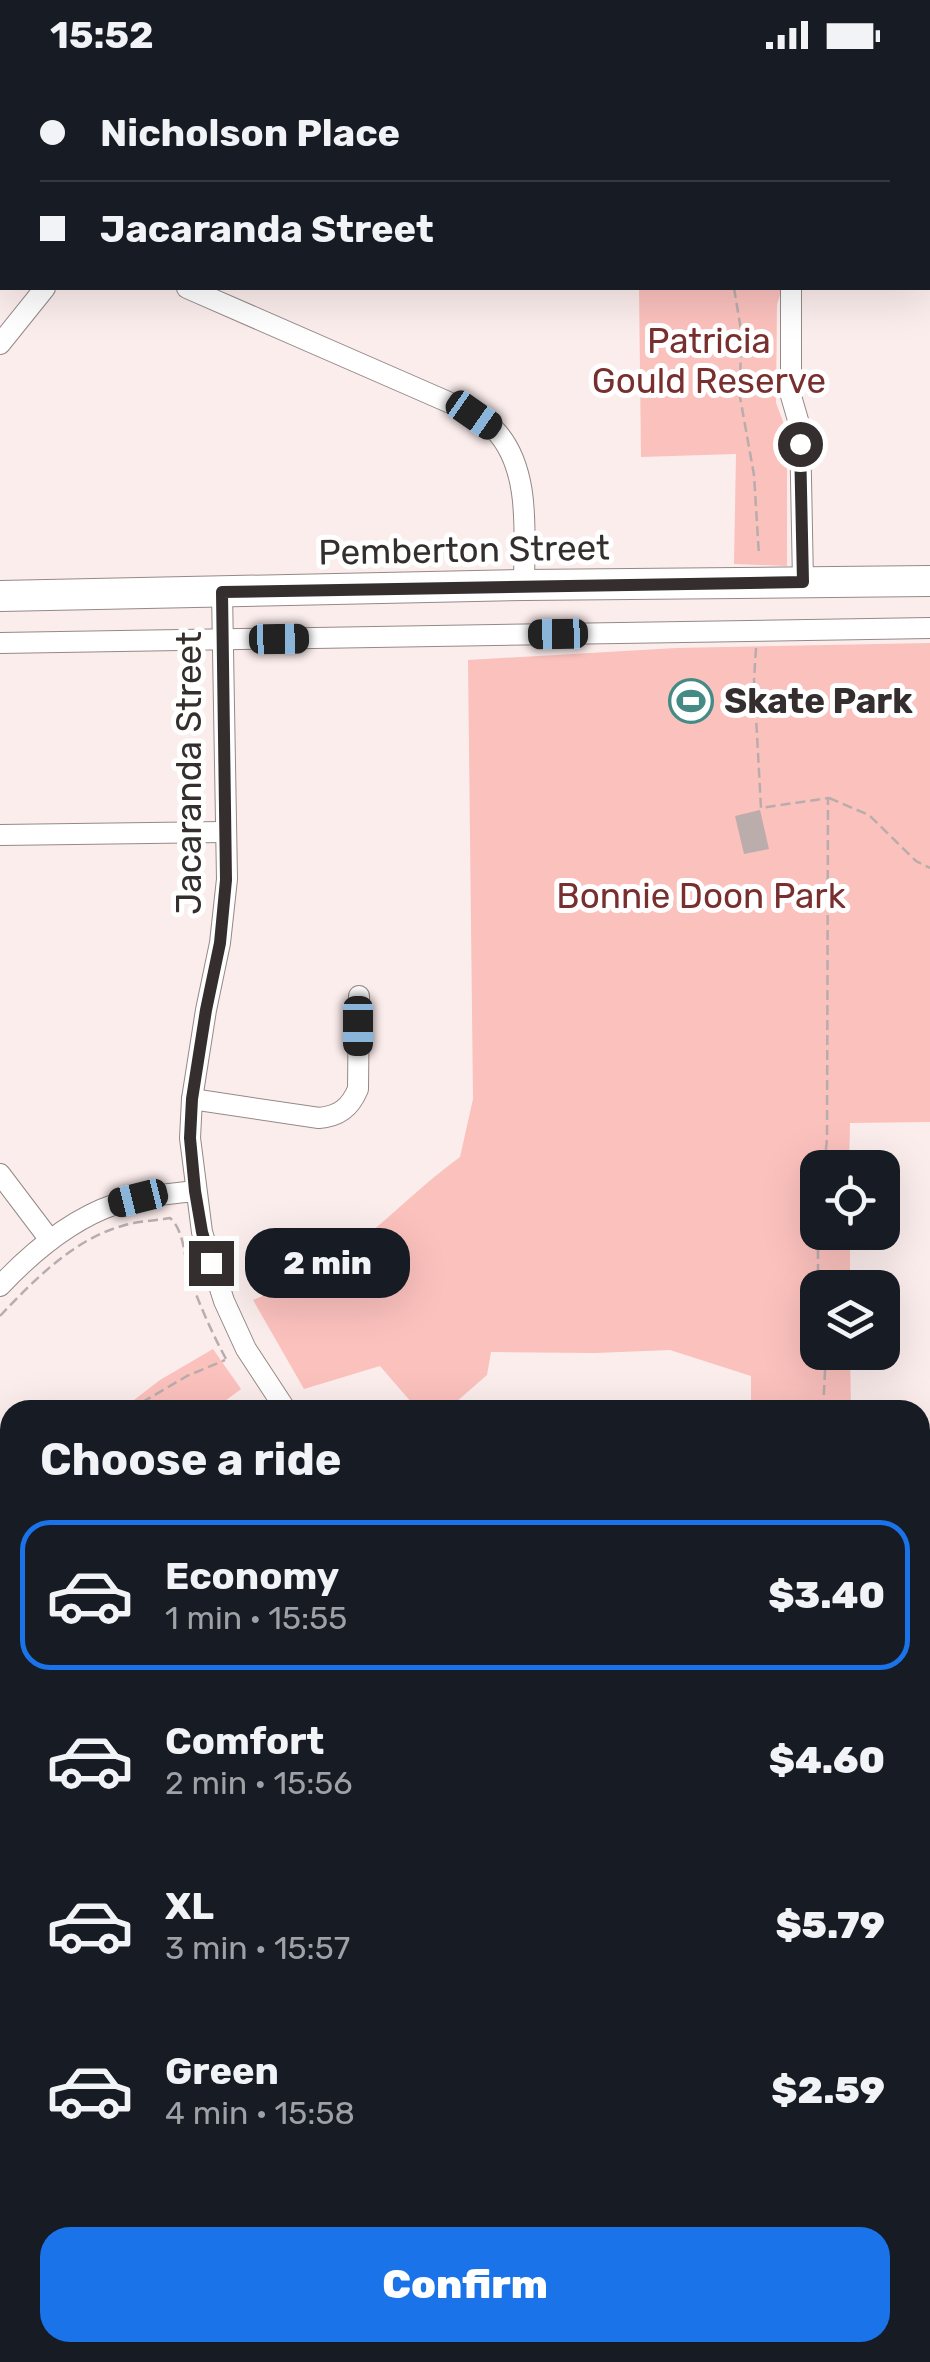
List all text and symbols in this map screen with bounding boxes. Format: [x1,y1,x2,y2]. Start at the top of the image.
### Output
text: 15:52 [50,12,154,58]
text: Nicholson Place [100,110,400,156]
text: Jacaranda Street [100,206,434,252]
park label: Patricia Gould Reserve [592,320,826,402]
car [441,386,507,444]
route start [778,422,823,467]
street label: Pemberton Street [318,526,610,574]
car [528,618,588,650]
car [249,623,309,655]
street label: Jacaranda Street [168,631,210,915]
sports icon: Skate Park [668,678,714,724]
place label: Skate Park [724,680,913,722]
park label: Bonnie Doon Park [556,875,846,917]
car [343,996,373,1056]
map controls [800,1150,900,1370]
button: locate [800,1150,900,1250]
car [105,1176,171,1220]
callout: 2 min [246,1228,411,1298]
route end [189,1241,234,1286]
text: 2 min [283,1244,372,1282]
button: layers [800,1270,900,1370]
text: Choose a ride [40,1433,342,1486]
icon: car [45,1550,135,1640]
text: Economy [165,1553,339,1599]
text: $3.40 [768,1572,885,1618]
text: 1 min · 15:55 [165,1599,347,1637]
icon: car [45,1715,135,1805]
text: Comfort [165,1718,324,1764]
text: $4.60 [769,1737,885,1783]
text: 2 min · 15:56 [165,1764,353,1802]
icon: car [45,1880,135,1970]
text: XL [165,1883,214,1929]
text: $5.79 [775,1902,885,1948]
text: 3 min · 15:57 [165,1929,350,1967]
icon: car [45,2045,135,2135]
text: Green [165,2048,279,2094]
text: $2.59 [771,2067,885,2113]
text: 4 min · 15:58 [165,2094,355,2132]
button: Confirm [40,2227,890,2342]

